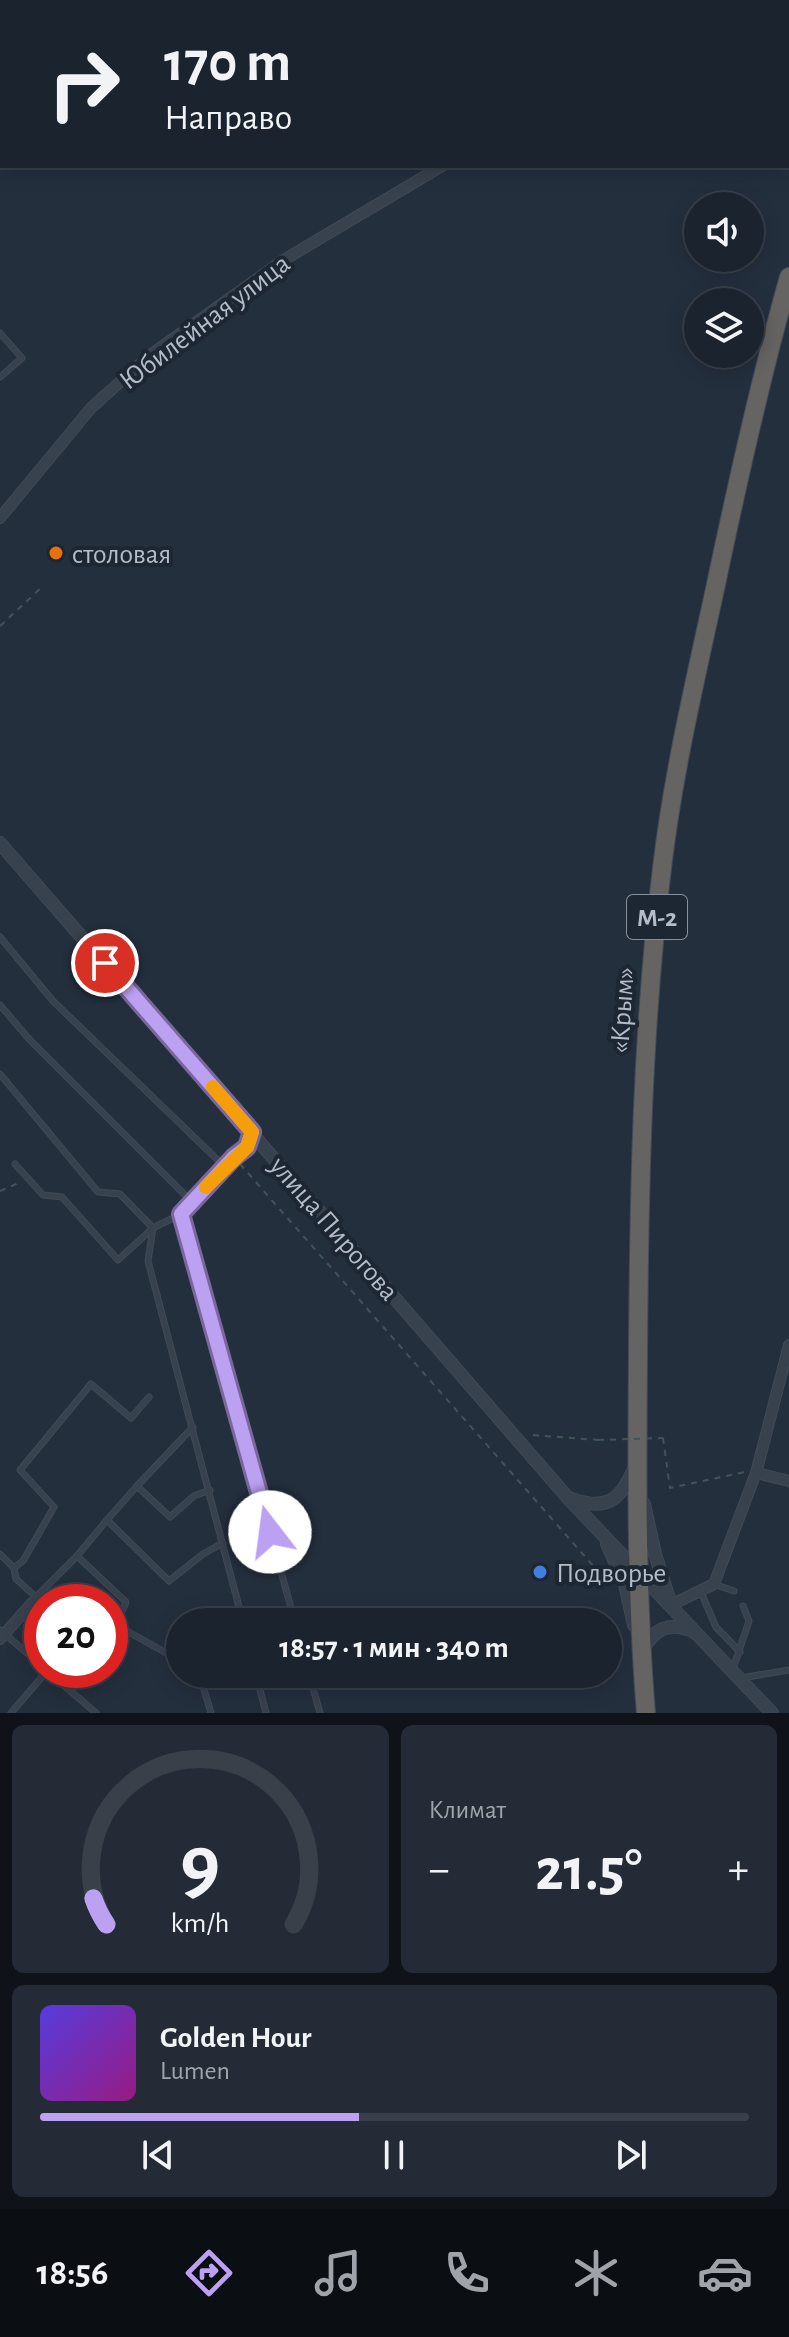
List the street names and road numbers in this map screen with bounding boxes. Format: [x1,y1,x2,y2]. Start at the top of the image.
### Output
street label: Юбилейная улица [115,249,296,396]
road number: М-2 [627,895,687,939]
street label: «Крым» [606,966,640,1054]
street label: улица Пирогова [263,1151,403,1307]

